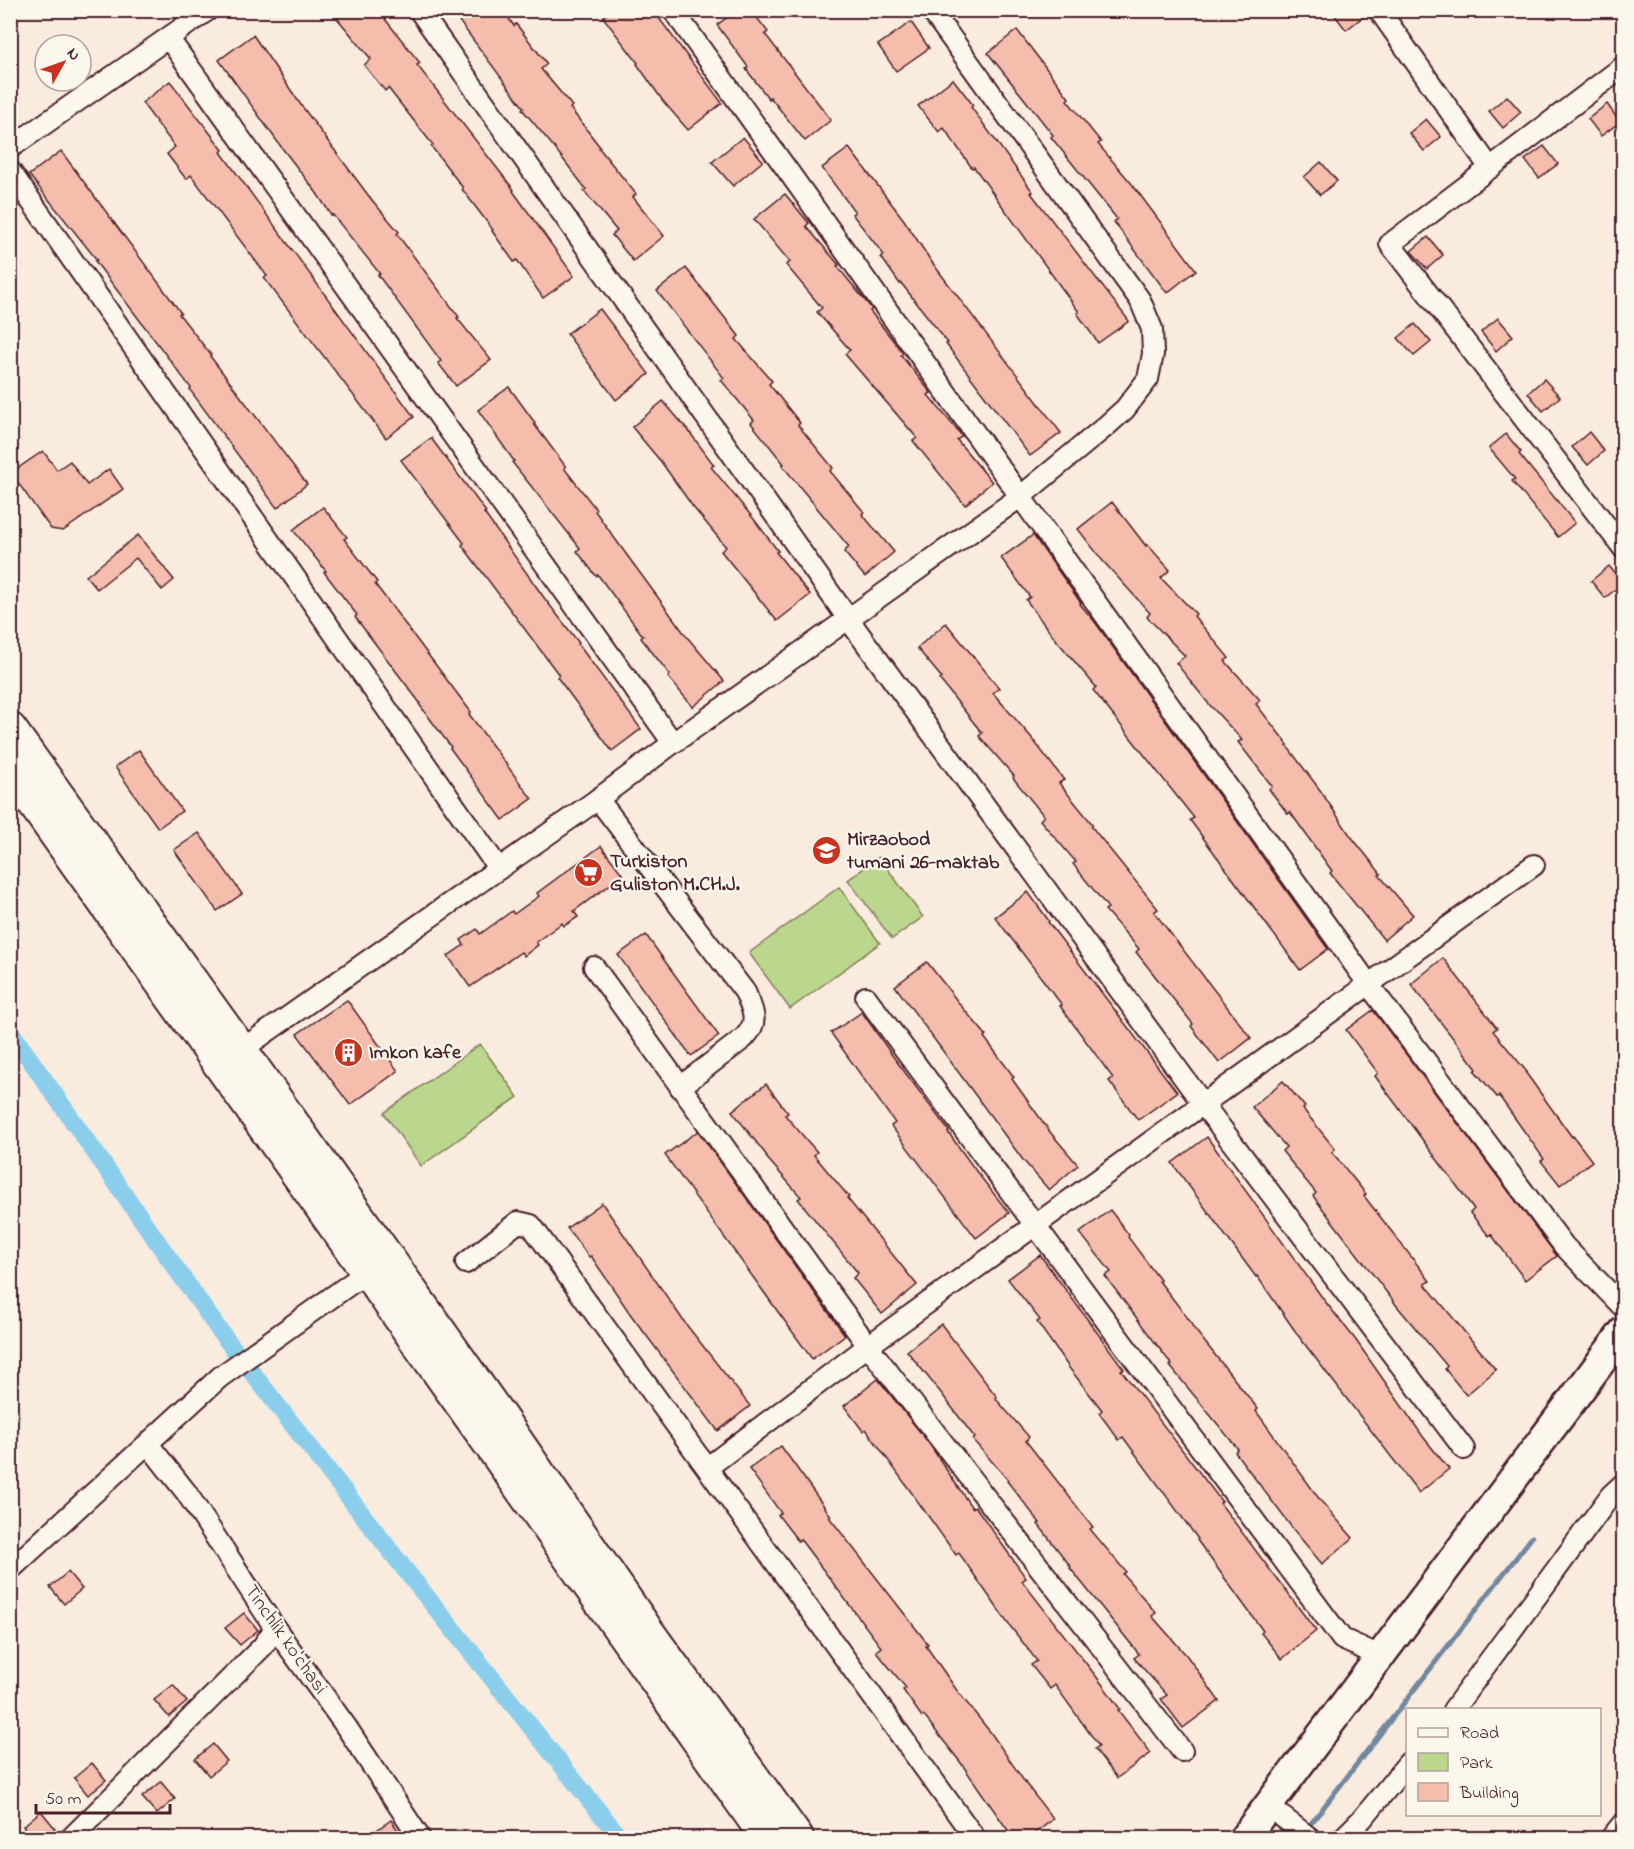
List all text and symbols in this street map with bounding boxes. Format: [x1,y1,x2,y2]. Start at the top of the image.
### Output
north arrow [33,33,93,93]
text: N [60,43,86,67]
place label: Mirzaobod tumani 26-maktab [846,826,1000,878]
school or university icon: Mirzaobod tumani 26-maktab [810,835,842,867]
place label: Turkiston Guliston M.CH.J. [610,848,740,900]
supermarket icon: Turkiston Guliston M.CH.J. [573,857,605,889]
building icon: Imkon kafe [332,1037,364,1069]
place label: Imkon kafe [369,1039,462,1068]
street label: Tinchlik ko'chasi [236,1579,334,1701]
legend [1406,1708,1601,1816]
text: Road [1460,1721,1499,1747]
text: Park [1460,1751,1493,1777]
scale bar [36,1777,170,1815]
text: Building [1459,1781,1519,1808]
text: 50 m [45,1787,82,1813]

